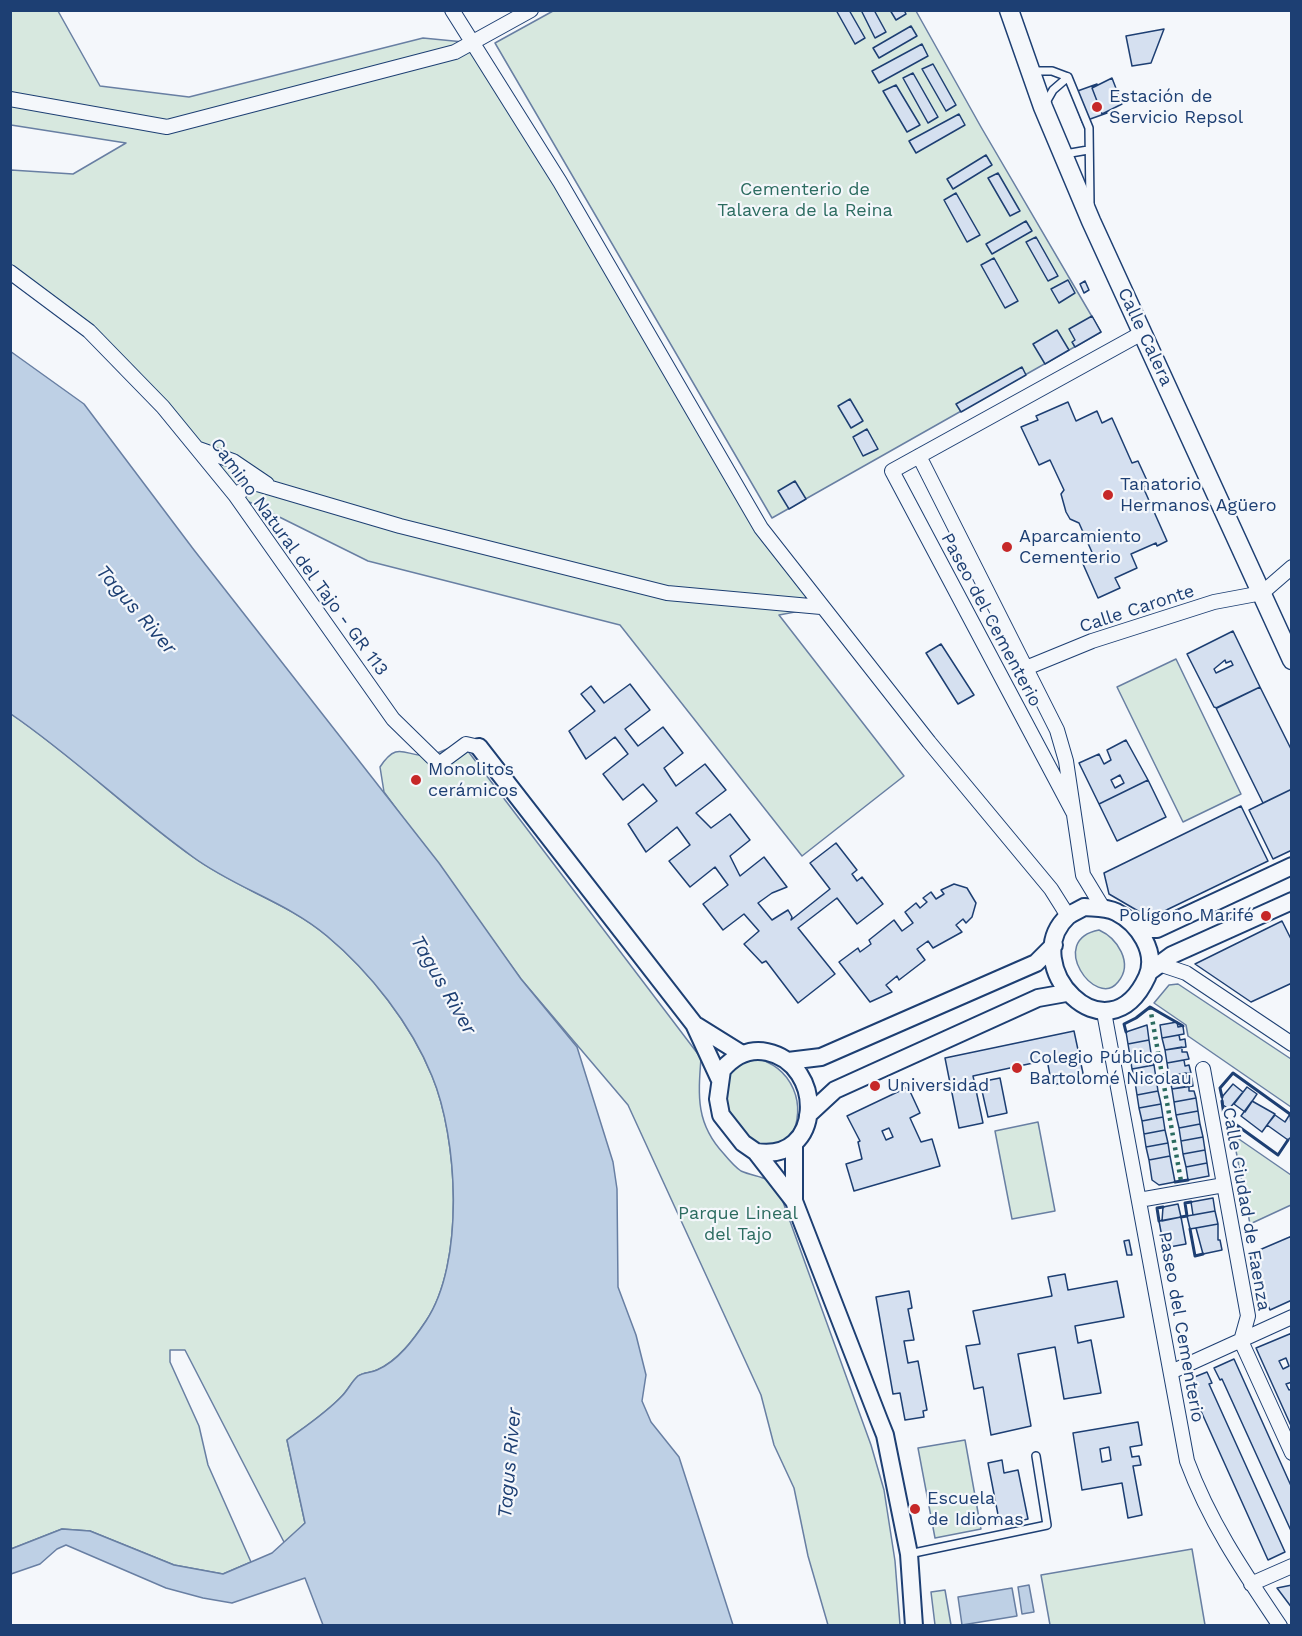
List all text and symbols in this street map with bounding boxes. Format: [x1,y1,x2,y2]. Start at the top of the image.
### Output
place label: Estación de Servicio Repsol [1109,86,1243,128]
marker: Estación de Servicio Repsol [1090,100,1104,114]
park label: Cementerio de Talavera de la Reina [717,179,893,222]
street label: Calle Calera [1113,284,1177,390]
street label: Camino Natural del Tajo - GR 113 [206,434,392,680]
place label: Tanatorio Hermanos Agüero [1120,474,1277,516]
marker: Tanatorio Hermanos Agüero [1101,488,1115,502]
place label: Aparcamiento Cementerio [1019,526,1141,568]
street label: Paseo del Cementerio [936,530,1046,710]
marker: Aparcamiento Cementerio [1000,540,1014,554]
water label: Tagus River [91,560,181,660]
street label: Calle Caronte [1077,580,1197,638]
place label: Monolitos cerámicos [428,759,518,802]
marker: Monolitos cerámicos [409,773,423,787]
place label: Polígono Marifé [1119,905,1254,927]
marker: Polígono Marifé [1259,909,1273,923]
water label: Tagus River [405,931,481,1039]
place label: Colegio Público Bartolomé Nicolau [1029,1047,1192,1090]
marker: Colegio Público Bartolomé Nicolau [1010,1061,1024,1075]
place label: Universidad [887,1075,989,1097]
marker: Universidad [868,1079,882,1093]
street label: Calle Ciudad de Faenza [1217,1105,1275,1313]
park label: Parque Lineal del Tajo [678,1203,798,1246]
street label: Paseo del Cementerio [1154,1230,1208,1424]
water label: Tagus River [493,1407,527,1519]
place label: Escuela de Idiomas [927,1488,1024,1530]
marker: Escuela de Idiomas [908,1502,922,1516]

